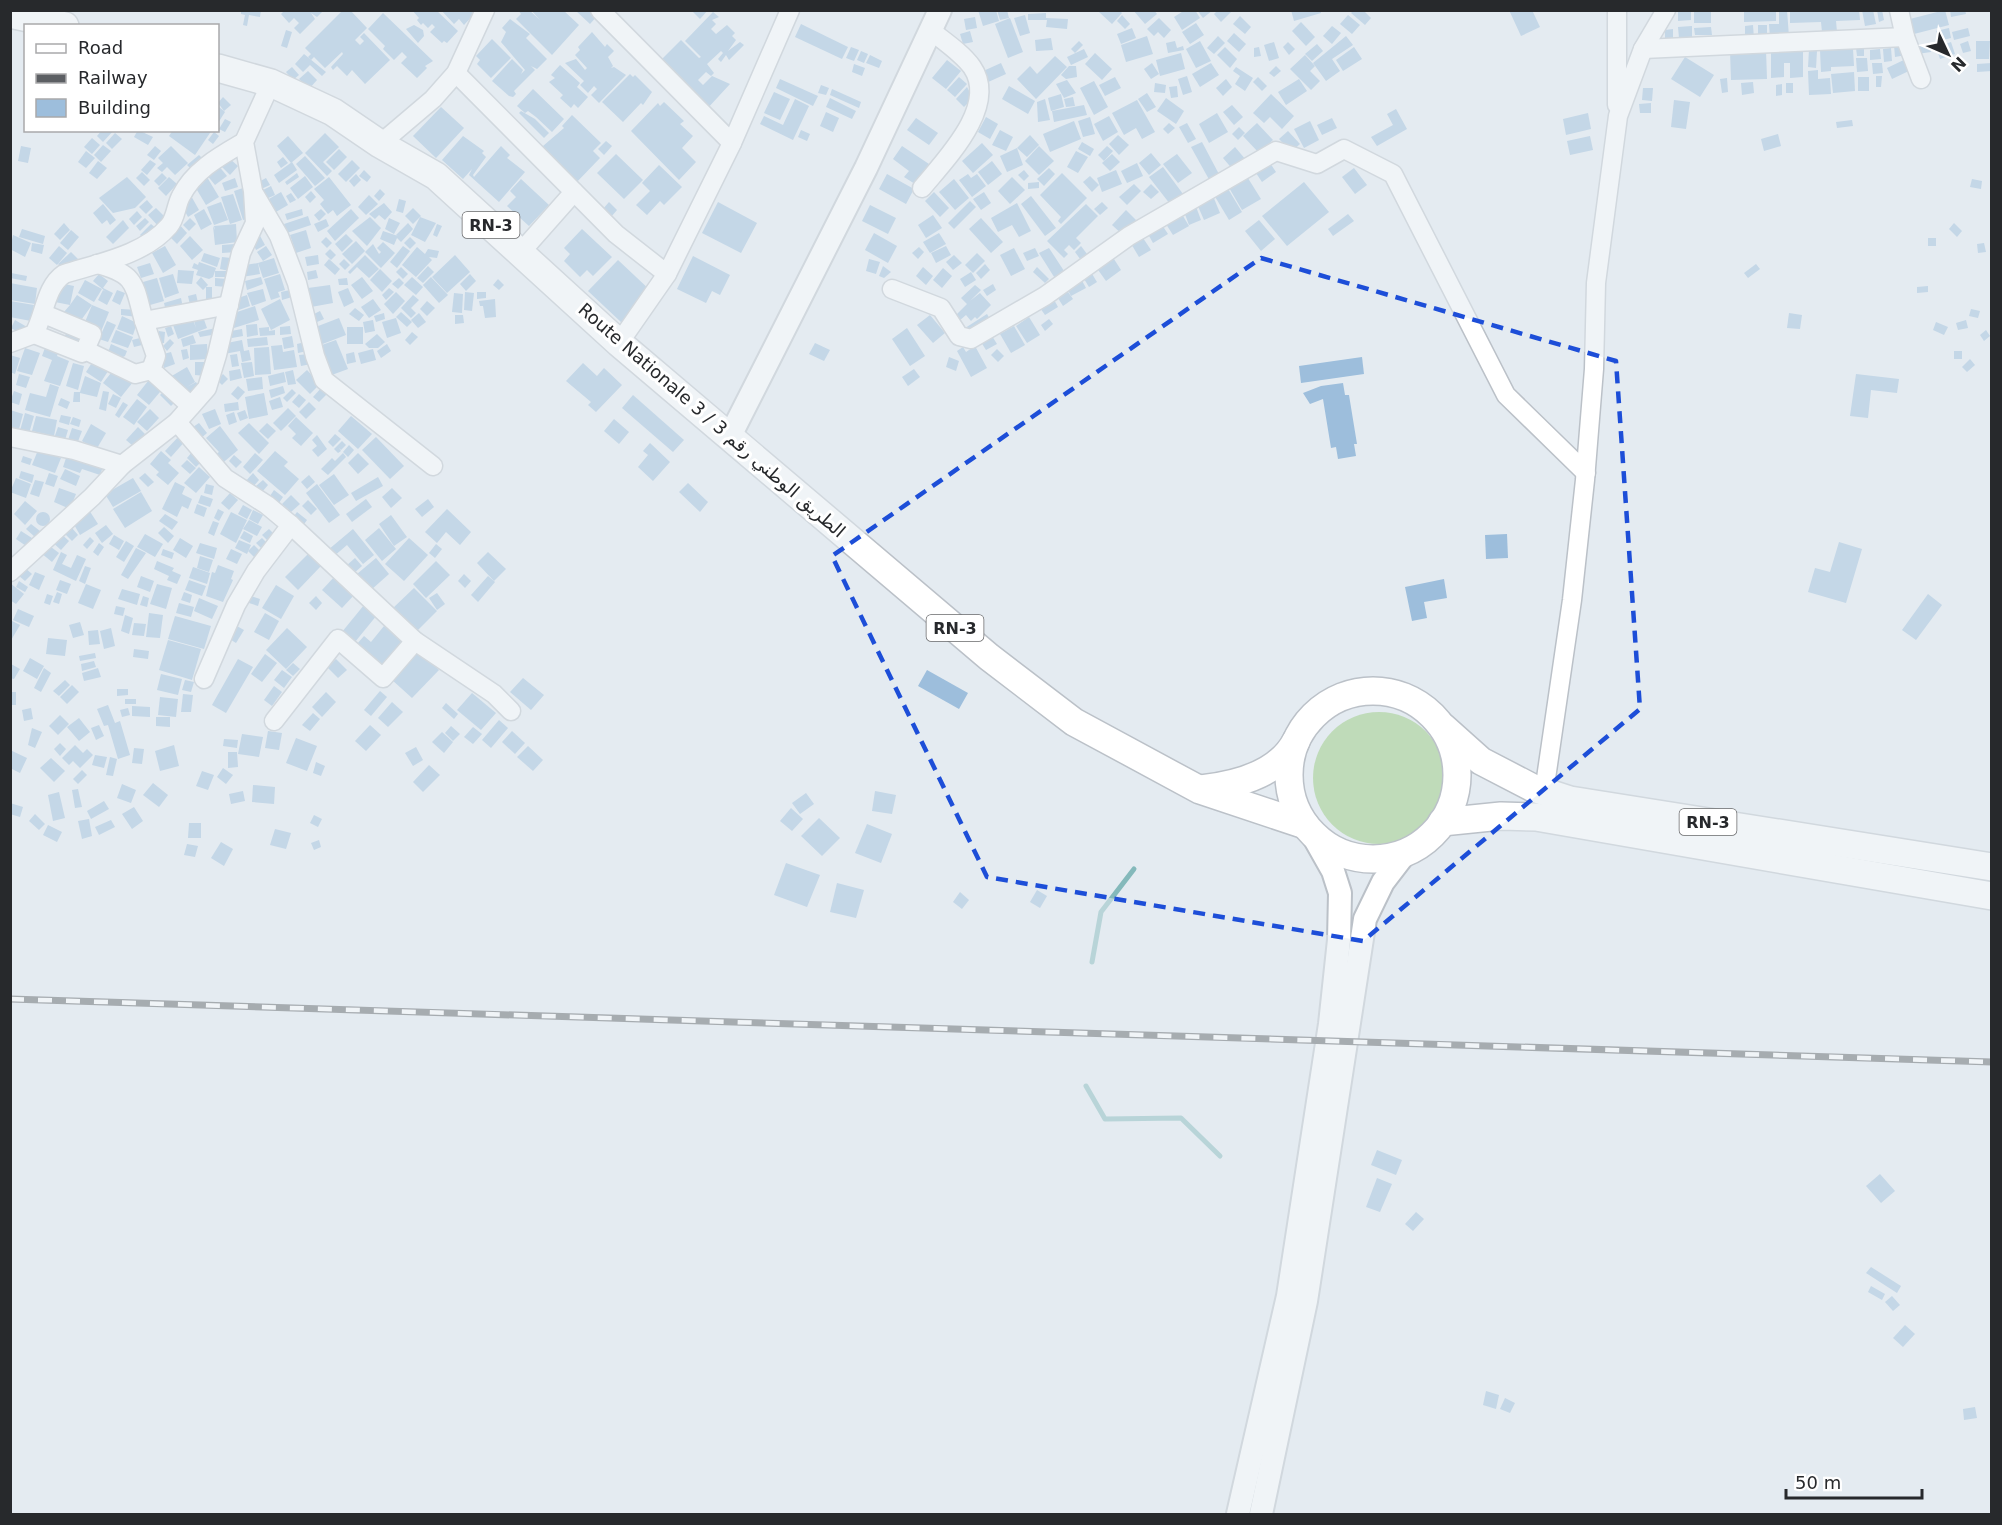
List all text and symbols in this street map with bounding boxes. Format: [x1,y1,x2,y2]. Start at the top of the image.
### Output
legend [24,24,219,132]
north arrow [1918,24,1978,84]
text: Road [78,37,123,58]
text: N [1947,53,1970,75]
text: Railway [78,67,148,88]
text: Building [78,97,151,118]
road number: RN-3 [462,212,520,238]
street label: Route Nationale 3 / الطريق الوطني رقم 3 [574,298,850,542]
road number: RN-3 [926,615,984,641]
road number: RN-3 [1680,809,1736,835]
scale bar [1786,1462,1922,1500]
text: 50 m [1795,1472,1841,1493]

